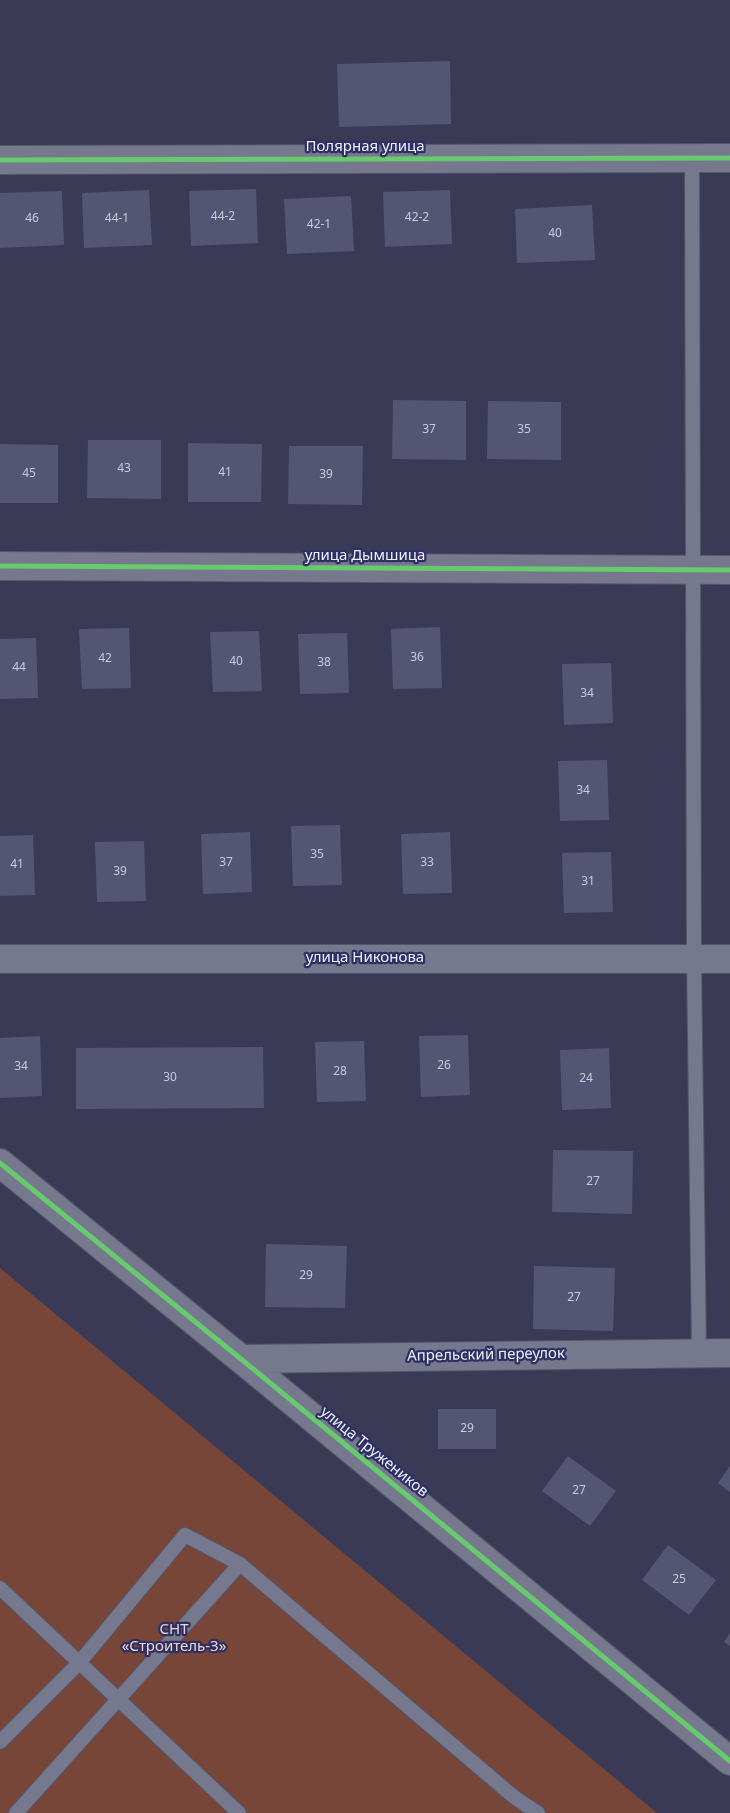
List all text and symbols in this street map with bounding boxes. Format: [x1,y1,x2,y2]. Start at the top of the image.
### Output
street label: Полярная улица [305,138,425,156]
house number: 44-2 [211,210,235,224]
house number: 42-2 [405,211,429,225]
house number: 46 [25,212,39,226]
house number: 44-1 [105,212,129,226]
house number: 42-1 [307,218,331,232]
house number: 40 [548,227,562,241]
house number: 37 [422,423,436,437]
house number: 35 [517,423,531,437]
house number: 43 [117,462,131,476]
house number: 41 [218,466,232,480]
house number: 45 [22,467,36,481]
house number: 39 [319,468,333,482]
street label: улица Дымшица [305,547,425,565]
house number: 36 [410,651,424,665]
house number: 42 [98,652,112,666]
house number: 40 [229,655,243,669]
house number: 38 [317,656,331,670]
house number: 44 [12,661,26,675]
house number: 34 [580,687,594,701]
house number: 34 [576,784,590,798]
house number: 35 [310,848,324,862]
house number: 37 [219,856,233,870]
house number: 33 [420,856,434,870]
house number: 41 [10,858,24,872]
house number: 39 [113,865,127,879]
house number: 31 [581,875,595,889]
street label: улица Никонова [306,949,424,967]
house number: 26 [437,1059,451,1073]
house number: 34 [14,1060,28,1074]
house number: 28 [333,1065,347,1079]
house number: 30 [163,1071,177,1085]
house number: 24 [579,1072,593,1086]
house number: 27 [586,1175,600,1189]
house number: 29 [299,1269,313,1283]
house number: 27 [567,1291,581,1305]
street label: Апрельский переулок [407,1345,565,1365]
street label: улица Тружеников [316,1403,432,1501]
house number: 29 [460,1422,474,1436]
house number: 27 [572,1484,586,1498]
house number: 25 [672,1573,686,1587]
park label: СНТ «Строитель-3» [122,1621,226,1656]

